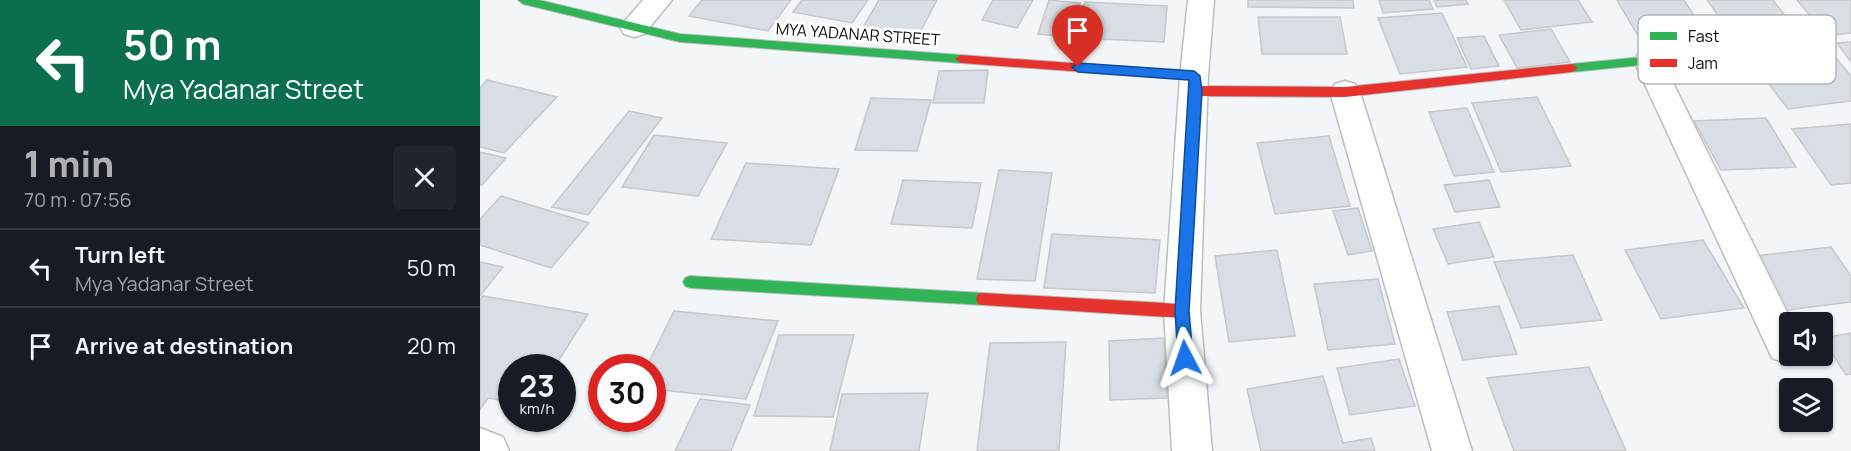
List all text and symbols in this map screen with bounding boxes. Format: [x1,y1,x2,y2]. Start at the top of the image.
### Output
pin [1052,5,1103,67]
icon: arrive [1061,14,1094,47]
text: 50 m [123,15,221,73]
legend [1638,15,1836,84]
street label: MYA YADANAR STREET [775,17,941,51]
icon: left [24,24,102,102]
text: Fast [1688,25,1719,47]
text: Jam [1688,52,1718,74]
text: Mya Yadanar Street [123,70,364,107]
text: 1 min [24,139,114,188]
button: close [393,146,456,209]
text: 70 m · 07:56 [24,186,132,213]
text: Turn left [75,240,165,270]
icon: left [24,252,57,285]
text: 50 m [407,253,456,283]
text: Mya Yadanar Street [75,270,254,297]
map controls [1779,312,1833,432]
button: sound [1779,312,1833,366]
position arrow [1153,326,1217,390]
icon: arrive [24,330,57,363]
text: Arrive at destination [75,331,293,361]
text: 20 m [407,331,456,361]
speed limit sign: 30 [588,354,666,432]
text: 23 [519,365,555,406]
button: layers [1779,378,1833,432]
text: km/h [520,398,554,419]

